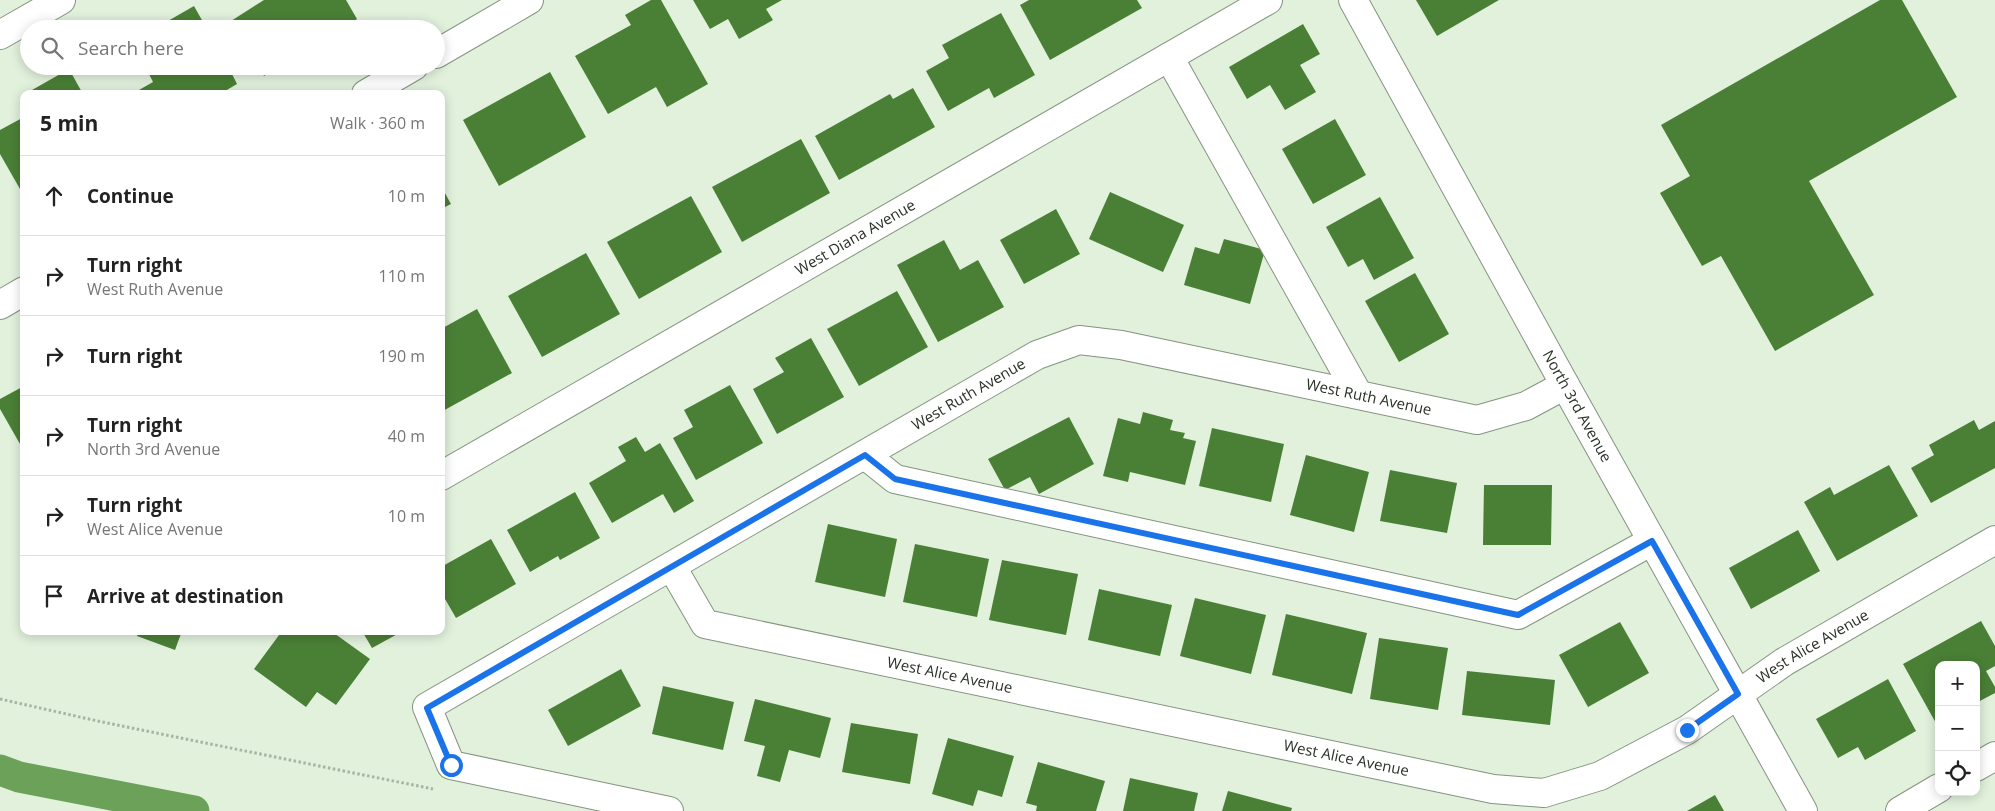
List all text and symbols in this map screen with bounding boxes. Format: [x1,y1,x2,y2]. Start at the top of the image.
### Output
search box [20,20,445,75]
icon: search [38,34,66,62]
text: Search here [78,35,184,61]
text: 5 min [40,109,98,137]
text: Walk · 360 m [330,112,425,134]
icon: ahead [40,182,68,210]
text: Continue [87,183,174,209]
text: 10 m [388,185,425,207]
street label: West Diana Avenue [791,194,918,279]
text: Turn right [87,252,182,278]
icon: right [40,262,68,290]
text: 110 m [379,265,425,287]
text: West Ruth Avenue [87,278,223,300]
icon: right [40,342,68,370]
text: Turn right [87,343,182,369]
text: 190 m [379,345,425,367]
street label: North 3rd Avenue [1539,346,1617,465]
street label: West Ruth Avenue [908,353,1029,434]
street label: West Ruth Avenue [1304,373,1434,419]
text: Turn right [87,412,182,438]
icon: right [40,422,68,450]
text: 40 m [388,425,425,447]
text: North 3rd Avenue [87,438,220,460]
text: Turn right [87,492,182,518]
icon: right [40,502,68,530]
text: 10 m [388,505,425,527]
text: West Alice Avenue [87,518,223,540]
icon: arrive [40,582,68,610]
text: Arrive at destination [87,583,284,609]
street label: West Alice Avenue [1752,604,1872,687]
street label: West Alice Avenue [886,651,1015,697]
map controls [1935,661,1980,796]
button: + [1935,661,1980,706]
button: − [1935,706,1980,751]
route end [1676,719,1699,742]
street label: West Alice Avenue [1282,734,1411,780]
button: locate [1935,751,1980,796]
route start [440,754,463,777]

